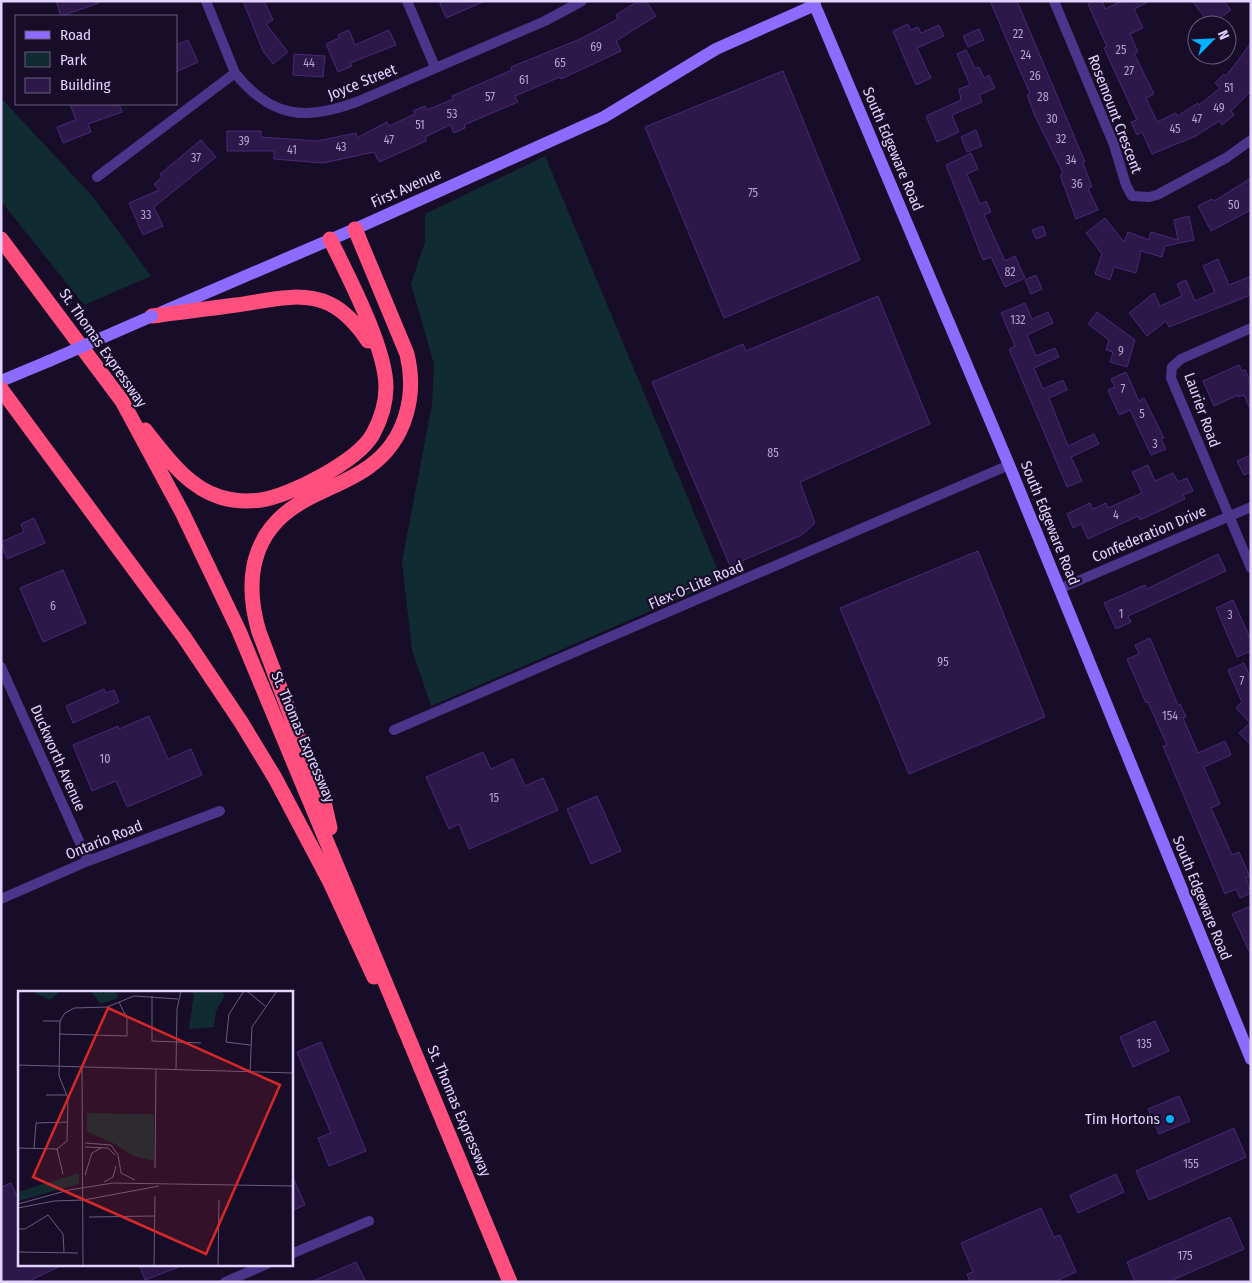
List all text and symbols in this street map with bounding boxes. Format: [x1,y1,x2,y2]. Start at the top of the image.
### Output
legend [15,15,178,105]
north arrow [1187,15,1237,65]
text: Road [60,26,91,44]
house number: 22 [1013,27,1023,41]
text: N [1214,28,1233,42]
house number: 69 [590,40,602,54]
house number: 25 [1116,43,1127,57]
house number: 24 [1021,48,1032,62]
text: Park [60,51,87,69]
street label: Rosemount Crescent [1084,52,1146,176]
house number: 44 [303,56,315,70]
house number: 65 [554,56,566,70]
street label: Joyce Street [325,60,399,104]
house number: 27 [1124,64,1134,78]
house number: 26 [1029,69,1041,83]
house number: 61 [519,73,529,87]
text: Building [60,76,111,94]
house number: 51 [1224,81,1234,95]
street label: South Edgeware Road [859,85,927,213]
house number: 57 [485,90,495,104]
house number: 28 [1037,90,1049,104]
house number: 49 [1213,101,1225,115]
house number: 53 [447,107,457,121]
house number: 30 [1046,112,1058,126]
house number: 47 [1192,112,1202,126]
house number: 51 [415,118,425,132]
house number: 45 [1169,122,1181,136]
house number: 32 [1056,132,1066,146]
house number: 47 [384,133,394,147]
house number: 39 [238,134,250,148]
house number: 43 [335,140,347,154]
house number: 41 [287,143,297,157]
house number: 37 [191,151,201,165]
house number: 34 [1065,153,1077,167]
street label: First Avenue [368,165,444,211]
house number: 36 [1071,177,1083,191]
house number: 75 [748,186,759,200]
house number: 50 [1228,198,1240,212]
house number: 33 [141,208,151,222]
house number: 82 [1004,265,1016,279]
street label: St. Thomas Expressway [55,285,151,411]
house number: 132 [1010,313,1026,327]
house number: 9 [1118,344,1124,358]
street label: Laurier Road [1180,370,1224,450]
house number: 7 [1121,382,1126,396]
house number: 5 [1139,407,1145,421]
house number: 3 [1152,437,1158,451]
house number: 85 [767,446,779,460]
street label: South Edgeware Road [1017,458,1083,588]
street label: Confederation Drive [1089,502,1209,566]
house number: 4 [1113,508,1119,522]
street label: Flex-O-Lite Road [646,557,746,613]
house number: 6 [50,599,56,613]
house number: 1 [1119,607,1123,621]
house number: 3 [1227,608,1233,622]
house number: 95 [937,655,949,669]
street label: St. Thomas Expressway [267,669,339,805]
house number: 7 [1240,674,1245,688]
street label: Duckworth Avenue [27,702,89,814]
house number: 154 [1162,709,1178,723]
house number: 10 [100,752,110,766]
house number: 15 [489,791,500,805]
street label: Ontario Road [63,816,145,864]
street label: South Edgeware Road [1169,833,1235,963]
inset map [18,991,292,1266]
house number: 135 [1136,1037,1152,1051]
street label: St. Thomas Expressway [423,1043,495,1179]
place label: Tim Hortons [1085,1110,1160,1128]
marker: Tim Hortons [1164,1113,1176,1125]
house number: 155 [1183,1157,1199,1171]
house number: 175 [1178,1249,1193,1263]

